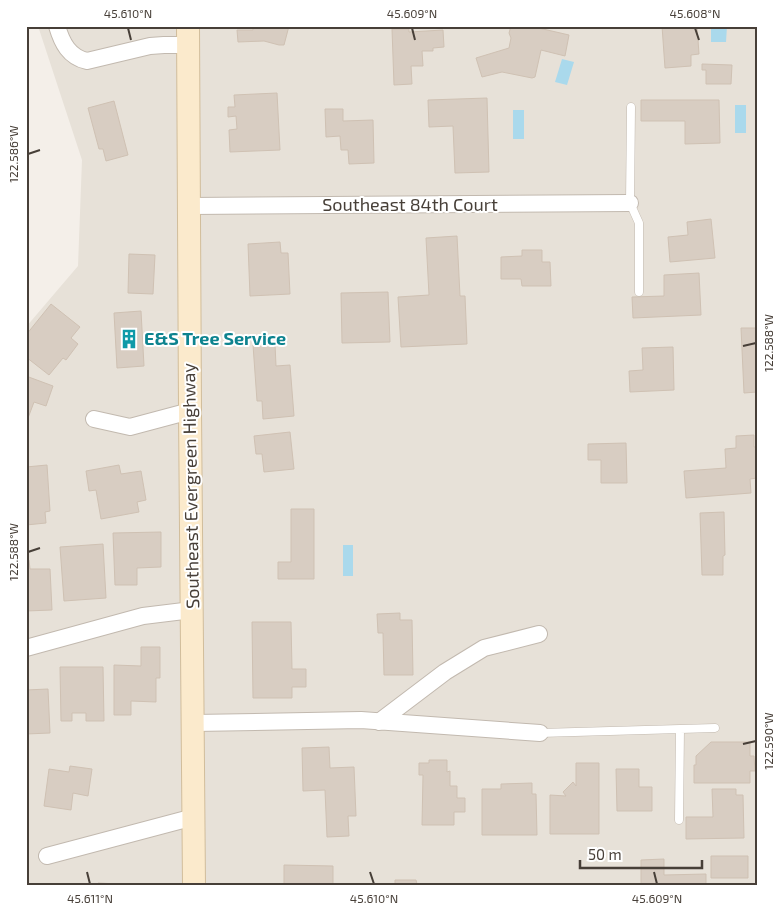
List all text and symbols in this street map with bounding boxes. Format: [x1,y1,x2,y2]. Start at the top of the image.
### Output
text: 45.610°N [104,6,152,20]
text: 45.609°N [387,6,437,20]
text: 45.608°N [670,6,720,20]
text: 122.586°W [6,125,20,183]
street label: Southeast 84th Court [322,193,498,215]
text: 122.588°W [761,314,775,372]
place label: E&S Tree Service [144,327,286,349]
building icon: E&S Tree Service [118,328,140,350]
street label: Southeast Evergreen Highway [177,362,203,609]
text: 122.588°W [6,523,20,581]
text: 122.590°W [761,712,775,770]
scale bar [580,837,703,869]
text: 50 m [588,845,622,863]
text: 45.611°N [67,891,113,905]
text: 45.610°N [350,891,398,905]
text: 45.609°N [632,891,682,905]

